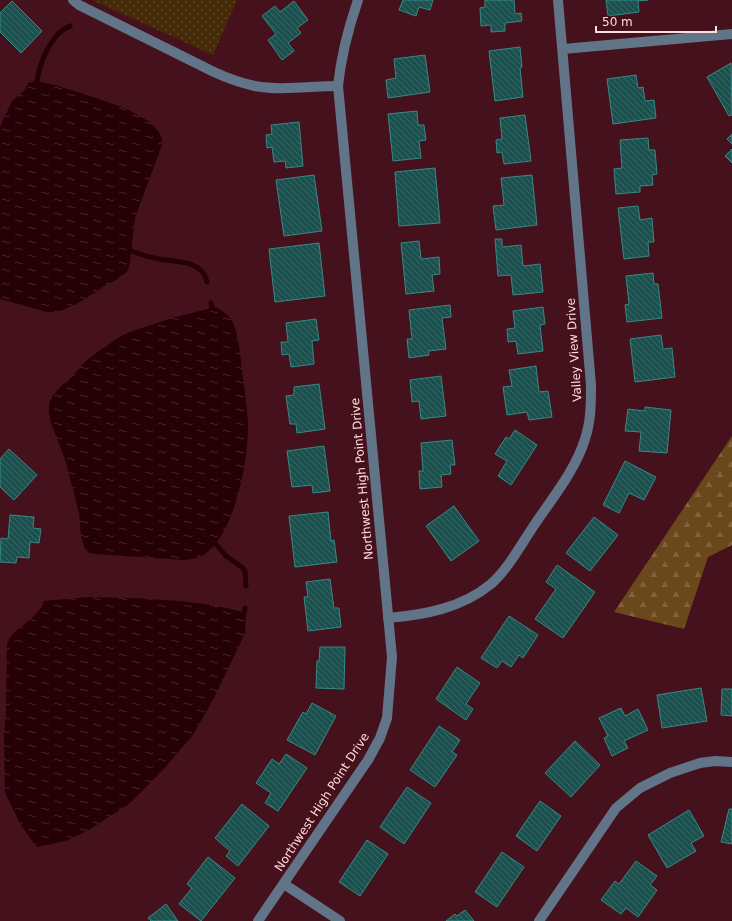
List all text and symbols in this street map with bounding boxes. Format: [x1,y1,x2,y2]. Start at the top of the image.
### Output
scale bar [596,8,716,34]
text: 50 m [602,15,633,29]
street label: Valley View Drive [563,298,585,402]
street label: Northwest High Point Drive [348,397,376,561]
street label: Northwest High Point Drive [272,730,372,874]

